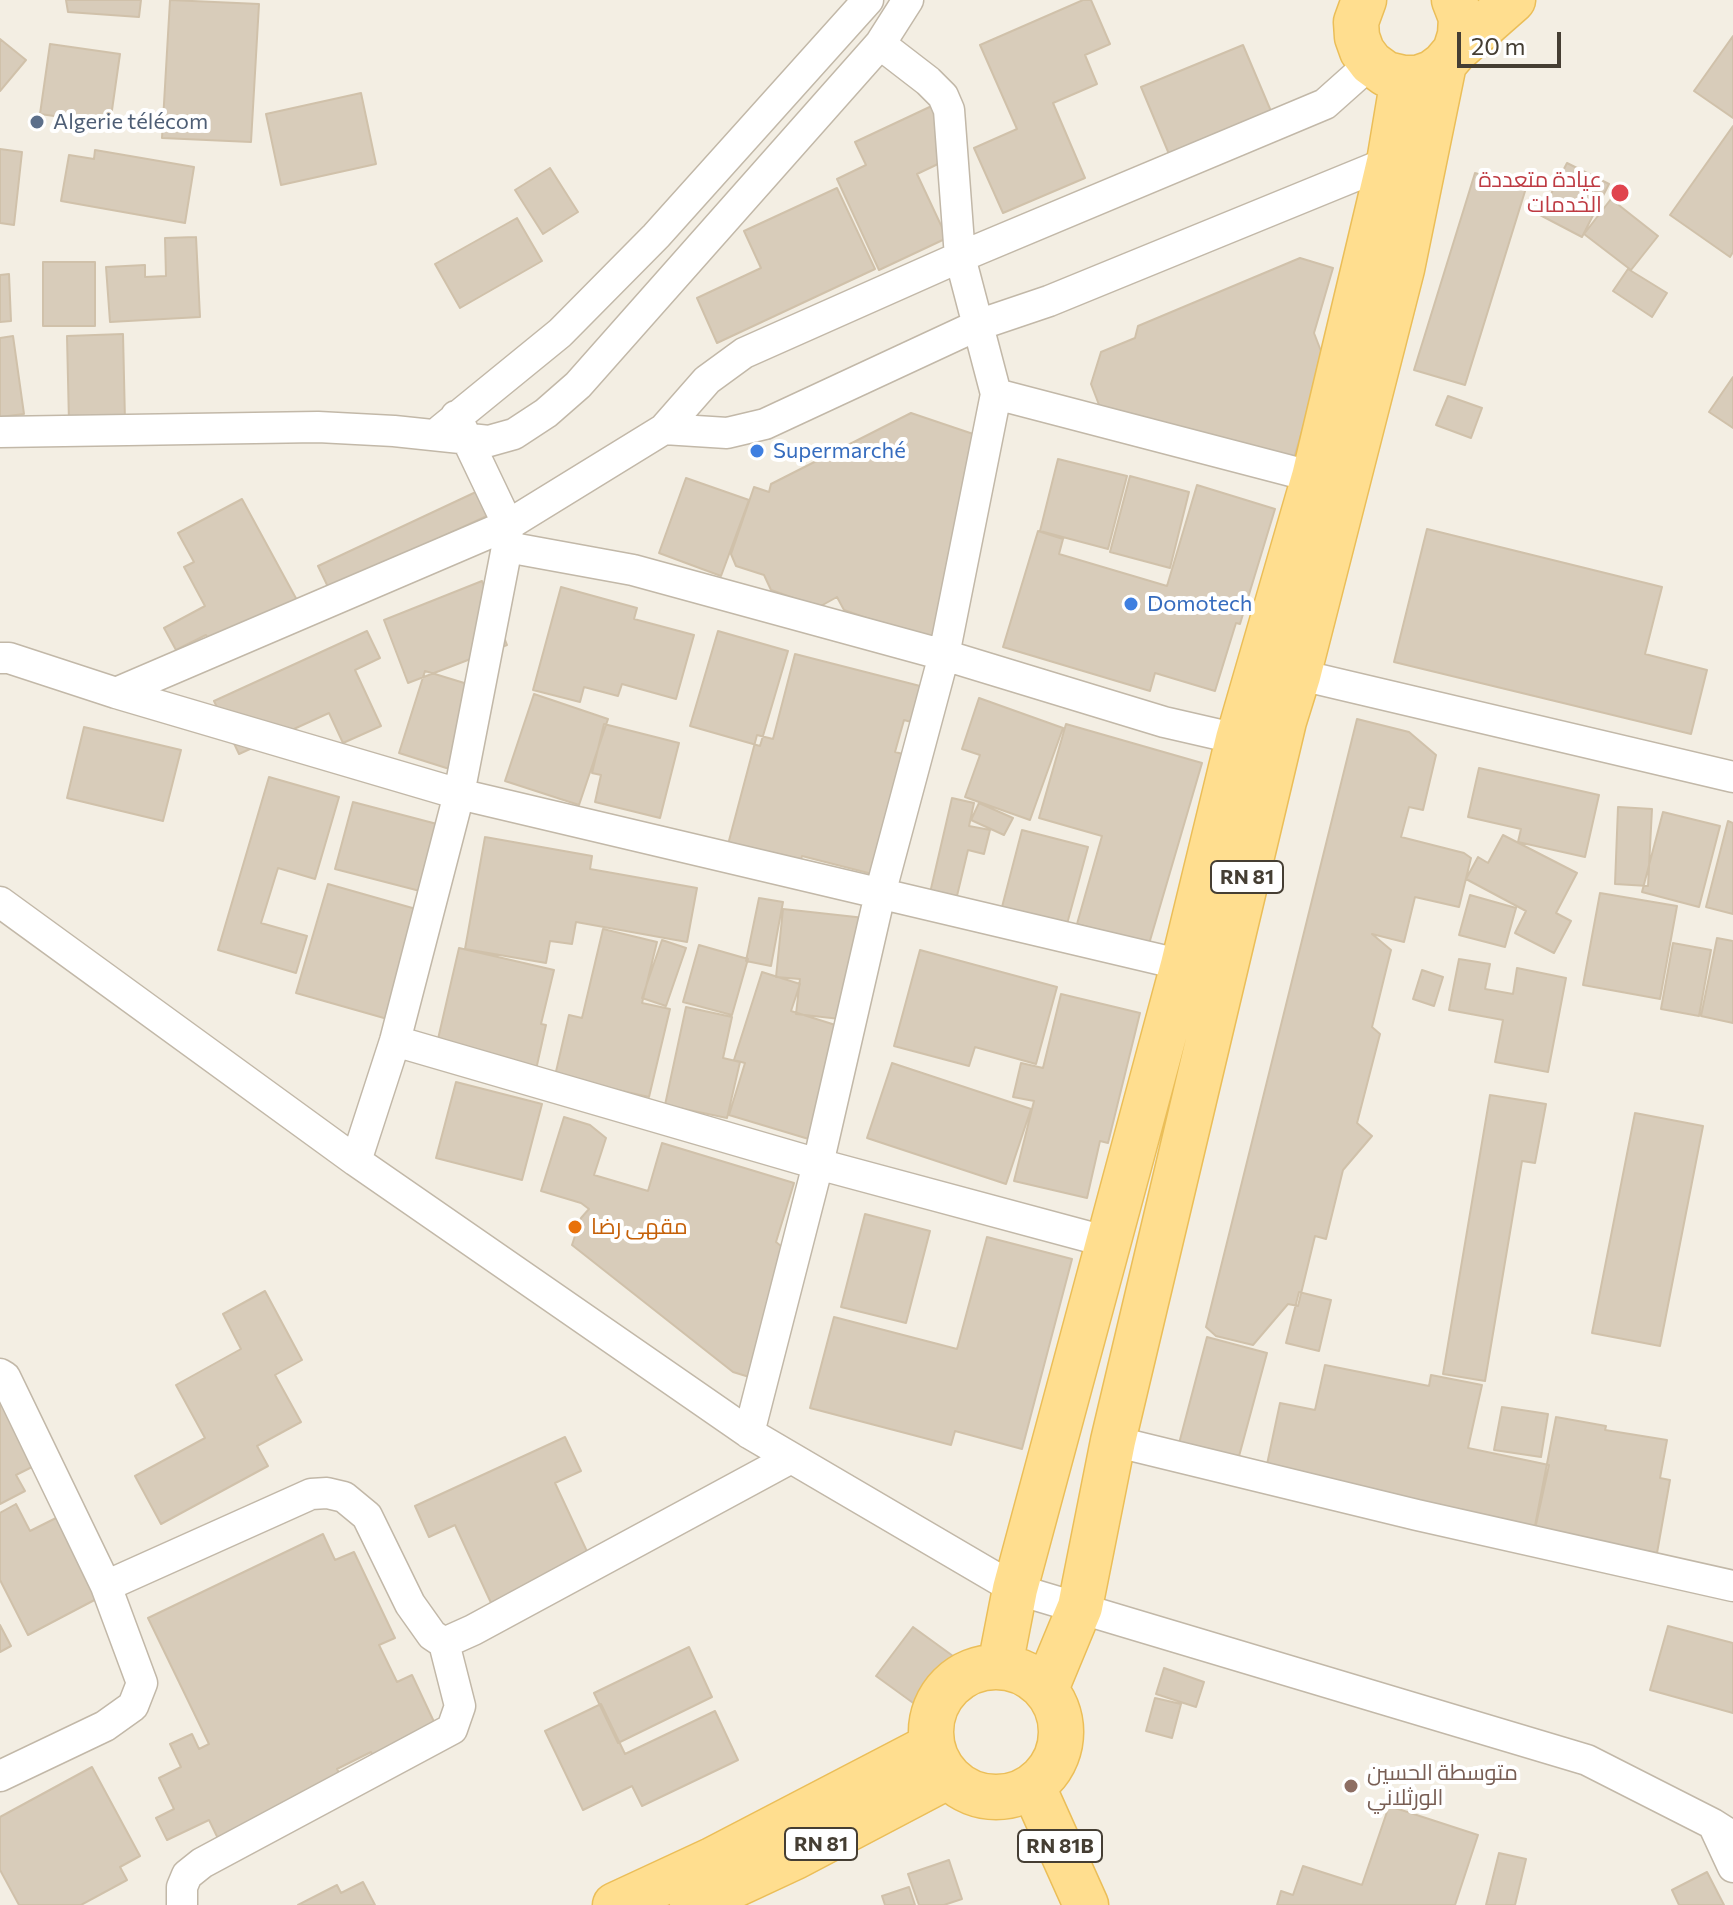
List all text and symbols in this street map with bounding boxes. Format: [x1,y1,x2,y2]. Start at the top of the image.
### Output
scale bar [1461,16,1565,66]
text: 20 m [1471,31,1525,60]
place label: Algerie télécom [53,109,208,135]
marker: Algerie télécom [28,113,46,131]
place label: عيادة متعددة الخدمات [1479,167,1602,218]
marker: عيادة متعددة الخدمات [1609,182,1631,204]
place label: Supermarché [773,438,906,464]
marker: Supermarché [748,442,766,460]
place label: Domotech [1147,591,1252,617]
marker: Domotech [1122,595,1140,613]
road number: RN 81 [1211,861,1283,893]
place label: مقهى رضا [591,1214,688,1240]
marker: مقهى رضا [566,1218,584,1236]
place label: متوسطة الحسين الورثلاني [1367,1760,1518,1812]
marker: متوسطة الحسين الورثلاني [1342,1777,1360,1795]
road number: RN 81 [785,1828,857,1860]
road number: RN 81B [1018,1830,1102,1862]

